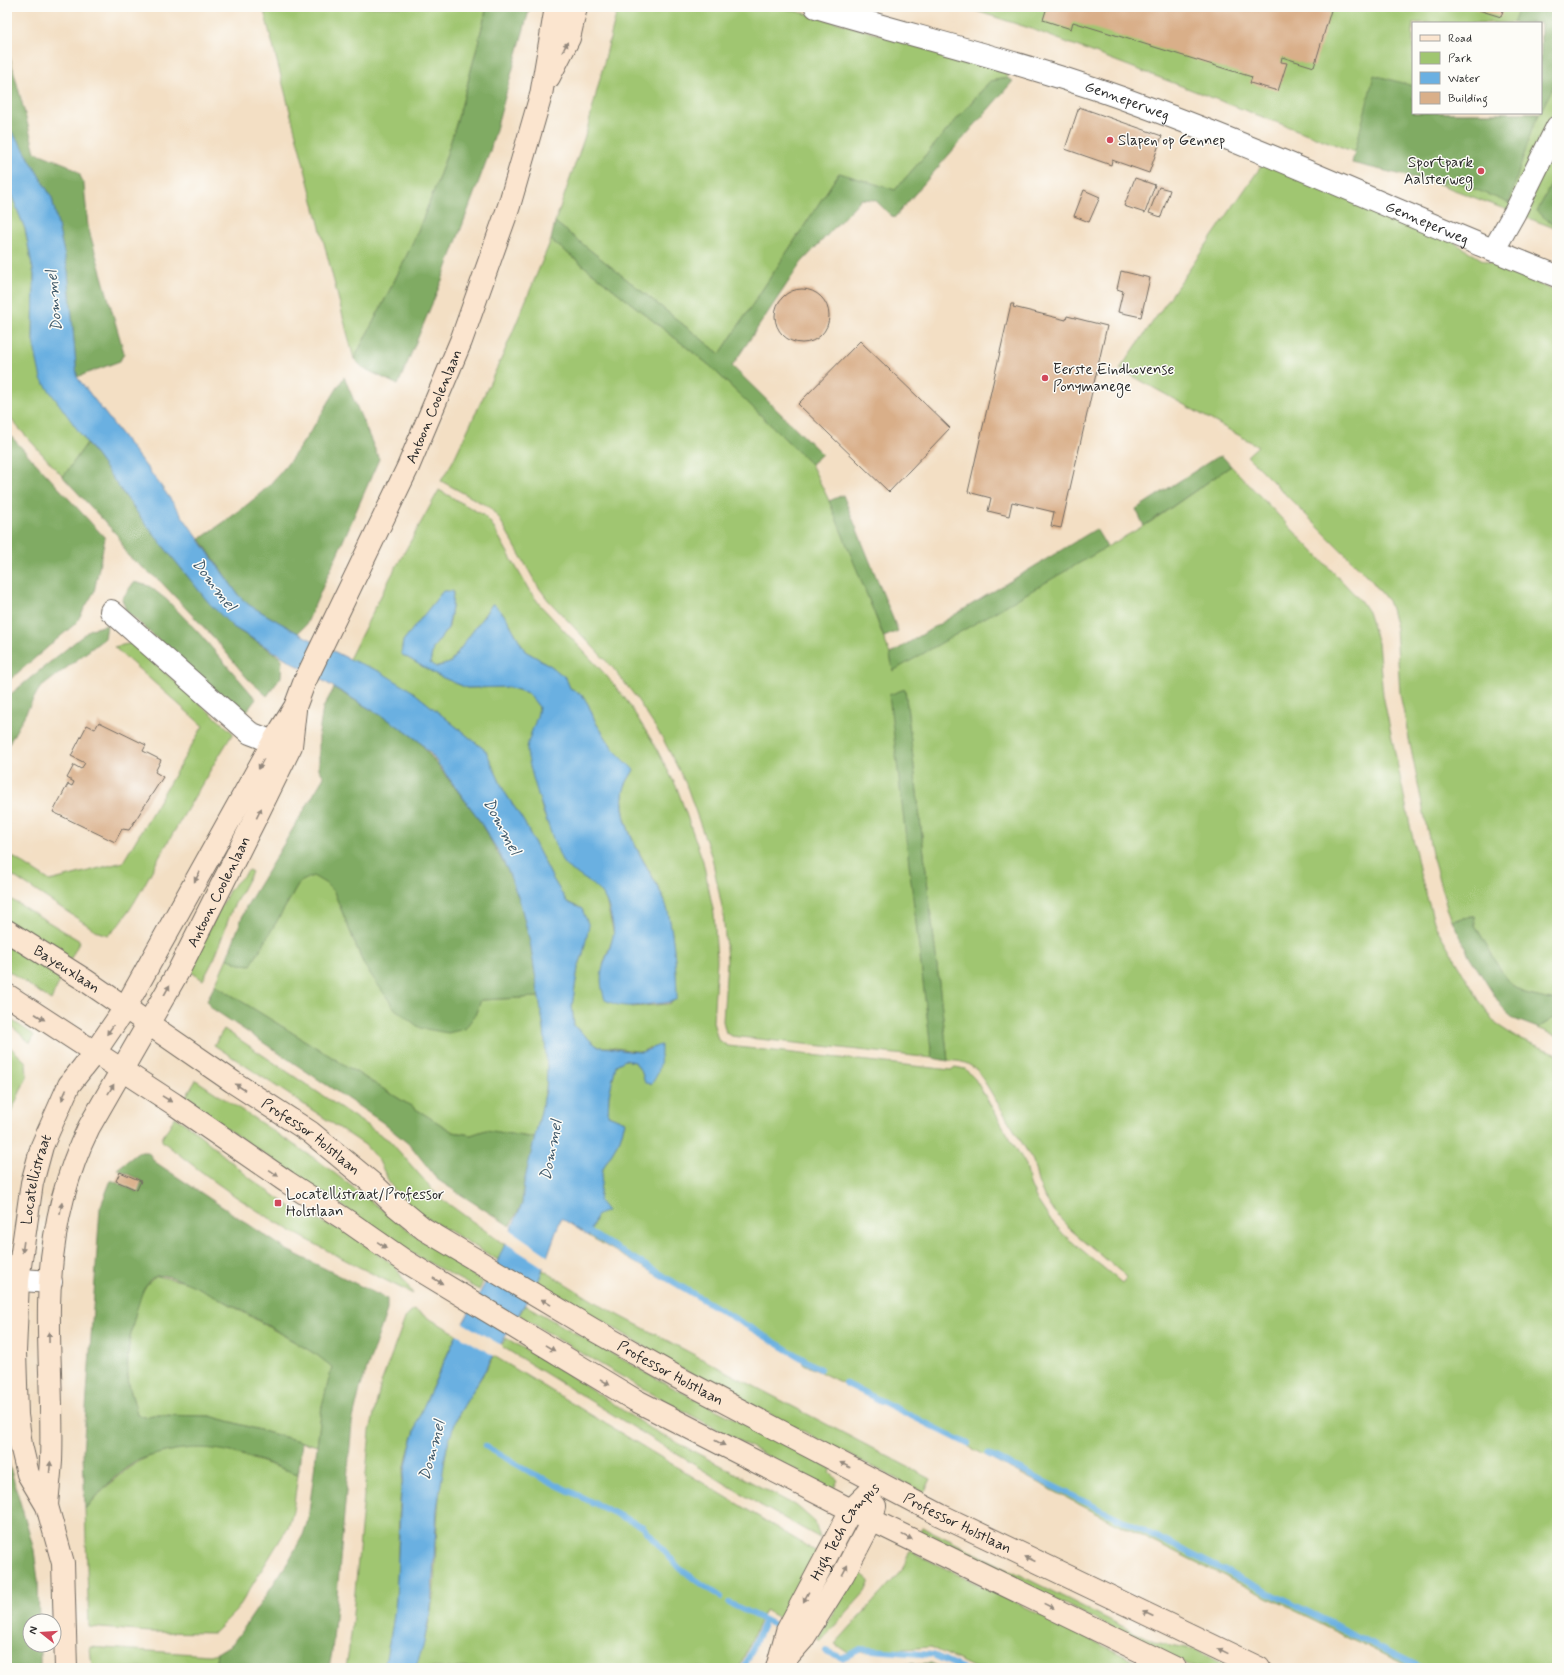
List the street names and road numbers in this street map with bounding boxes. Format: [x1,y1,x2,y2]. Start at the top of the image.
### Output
street label: Genneperweg [1082,77,1172,126]
street label: Genneperweg [1382,197,1472,250]
street label: Antoon Coolenlaan [402,346,467,467]
street label: Antoon Coolenlaan [183,833,256,951]
street label: Bayeuxlaan [29,941,104,998]
street label: Professor Holstlaan [257,1094,364,1180]
street label: Locatellistraat [17,1131,57,1226]
street label: Professor Holstlaan [613,1336,727,1411]
street label: High Tech Campus [806,1478,885,1584]
street label: Professor Holstlaan [900,1489,1015,1559]

